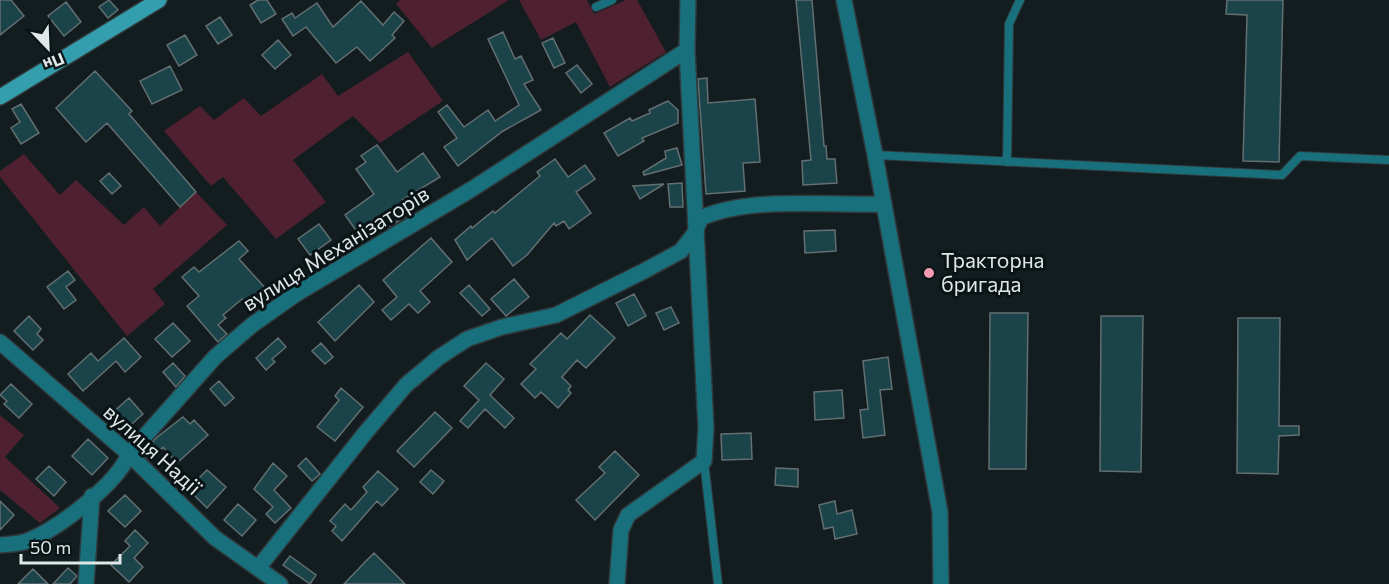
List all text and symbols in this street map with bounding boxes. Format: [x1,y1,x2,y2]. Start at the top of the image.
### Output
north arrow [18,18,78,78]
text: Пн [41,49,68,75]
street label: вулиця Механізаторів [237,180,433,315]
place label: Тракторна бригада [941,247,1045,296]
marker: Тракторна бригада [922,266,936,280]
street label: вулиця Надії [99,399,207,500]
scale bar [21,527,120,565]
text: 50 m [30,536,71,558]

